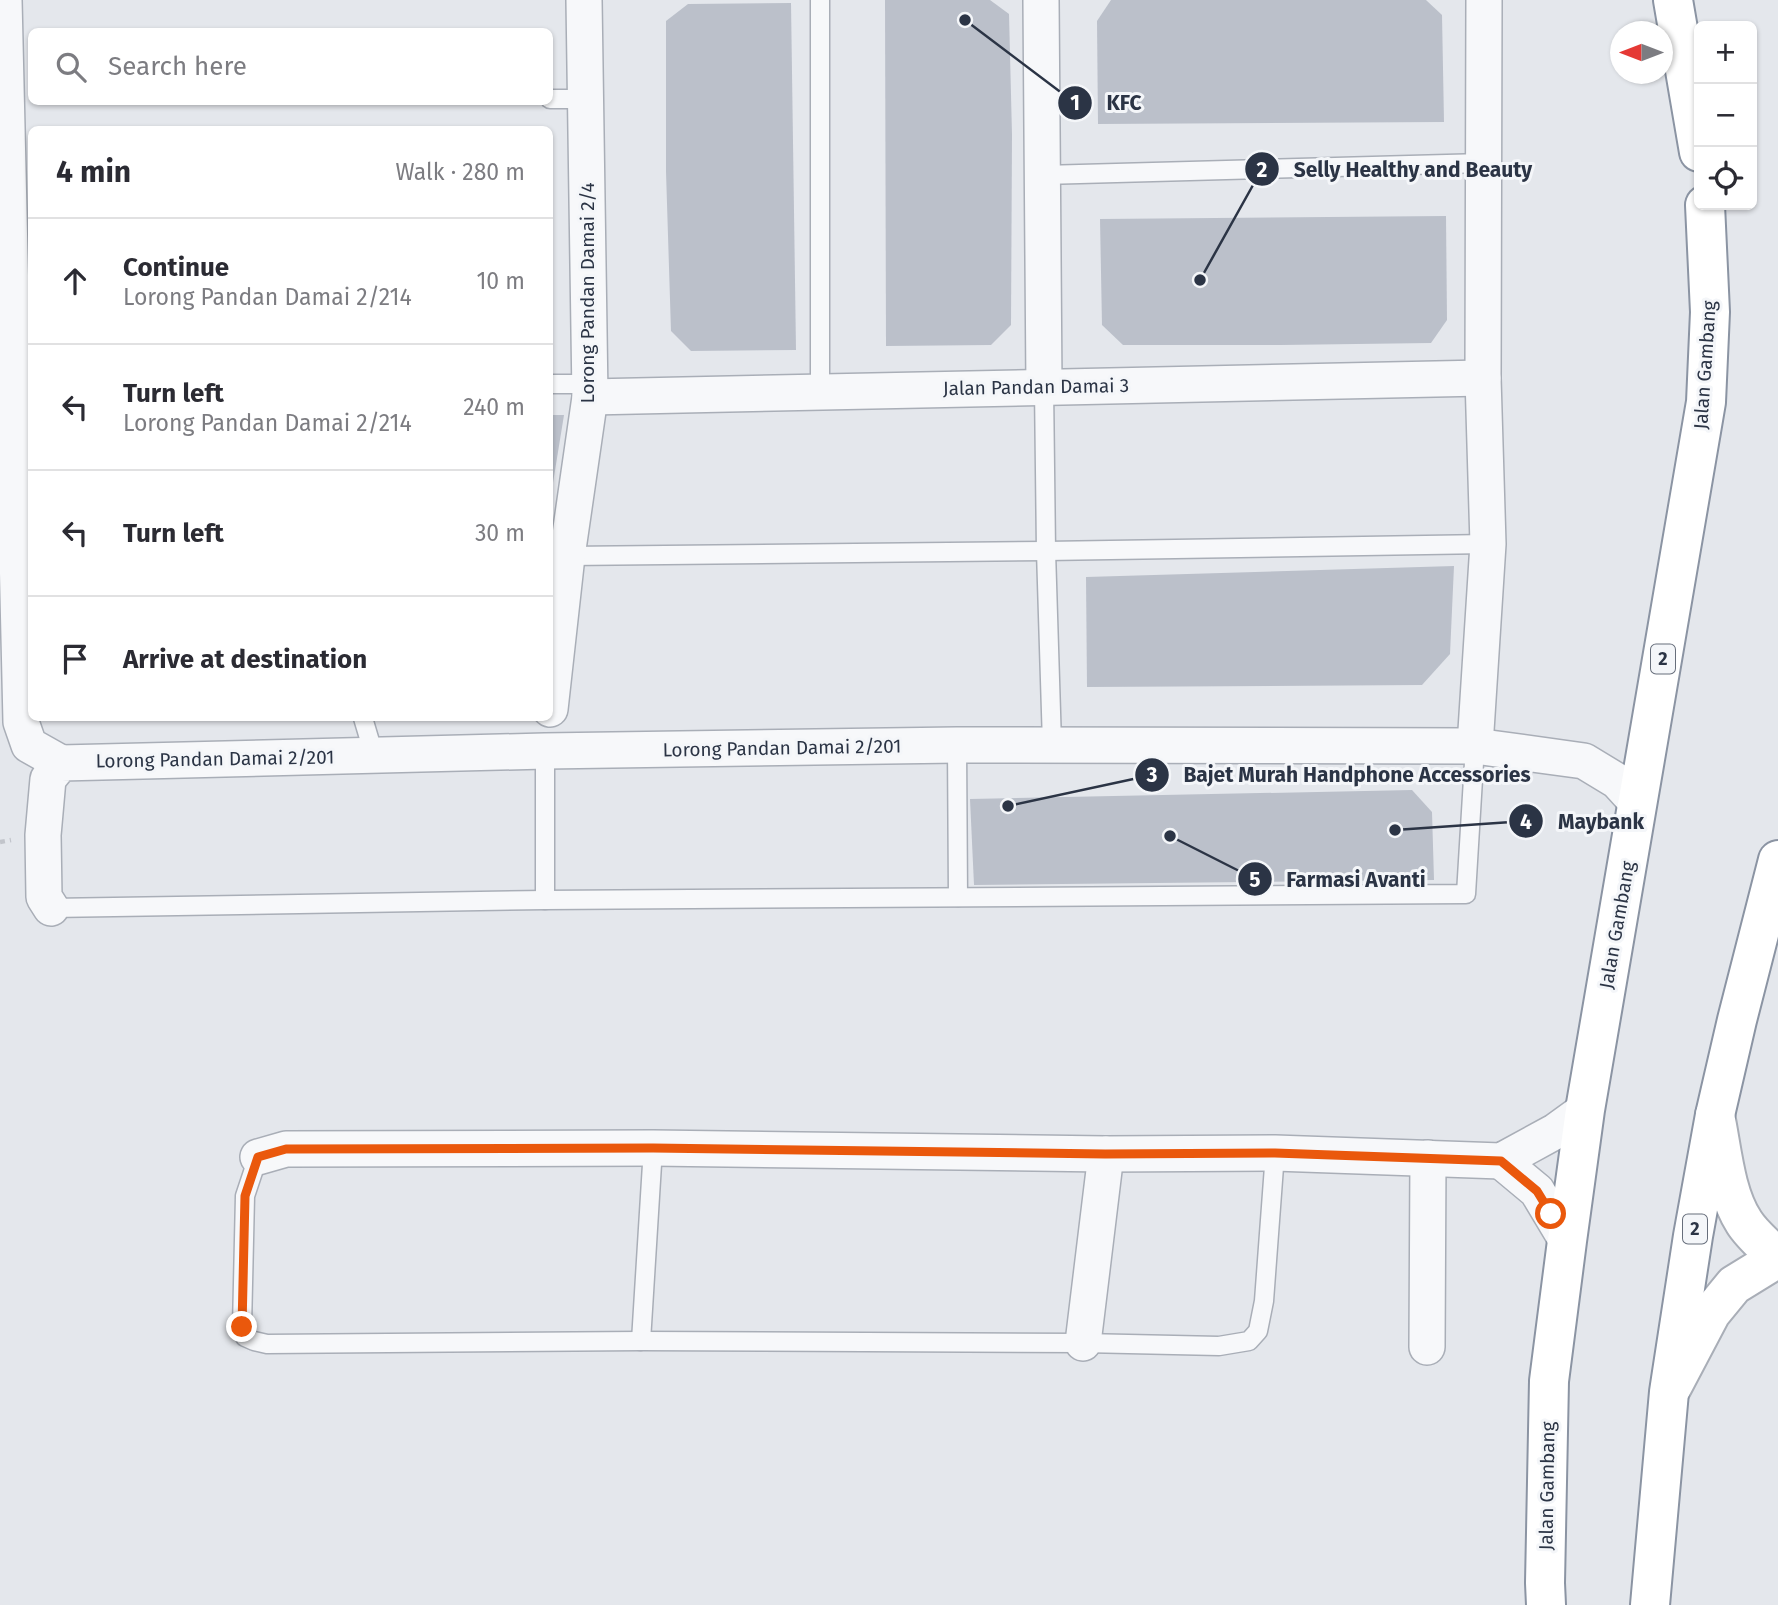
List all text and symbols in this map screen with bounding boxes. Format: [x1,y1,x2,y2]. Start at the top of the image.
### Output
north arrow [1610,21,1673,84]
map controls [1694,21,1757,210]
button: + [1694,21,1757,84]
search box [28,28,553,105]
icon: search [52,48,90,86]
text: Search here [108,51,247,82]
callout: KFC [1058,82,1156,124]
button: − [1694,84,1757,147]
text: 1 [1070,90,1080,116]
text: KFC [1106,90,1142,116]
button: locate [1694,147,1757,210]
callout: Selly Healthy and Beauty [1244,148,1546,190]
text: 4 min [56,154,131,190]
text: 2 [1257,157,1268,183]
text: Selly Healthy and Beauty [1294,157,1532,183]
text: Walk · 280 m [395,158,525,186]
street label: Lorong Pandan Damai 2/4 [576,182,599,404]
text: Continue [123,252,229,283]
icon: ahead [56,262,94,300]
text: 10 m [476,267,525,295]
text: Lorong Pandan Damai 2/214 [123,283,412,311]
street label: Jalan Gambang [1689,300,1721,430]
street label: Jalan Pandan Damai 3 [943,374,1129,400]
text: Turn left [123,378,224,409]
icon: left [56,388,94,426]
text: 240 m [463,393,525,421]
text: Lorong Pandan Damai 2/214 [123,409,412,437]
icon: left [56,514,94,552]
text: Turn left [123,518,224,549]
text: 30 m [475,519,525,547]
icon: arrive [56,640,94,678]
text: Arrive at destination [123,644,367,675]
road number: 2 [1651,644,1675,674]
street label: Lorong Pandan Damai 2/201 [662,734,902,762]
street label: Lorong Pandan Damai 2/201 [95,745,335,773]
callout: Bajet Murah Handphone Accessories [1135,754,1545,796]
text: 3 [1146,762,1158,788]
text: Bajet Murah Handphone Accessories [1183,762,1531,788]
callout: Maybank [1509,800,1658,842]
text: 4 [1520,809,1532,835]
text: Maybank [1558,809,1644,835]
callout: Farmasi Avanti [1238,858,1440,900]
street label: Jalan Gambang [1594,859,1640,991]
text: 5 [1249,867,1261,893]
text: Farmasi Avanti [1286,867,1426,893]
route start [1535,1198,1566,1229]
road number: 2 [1683,1214,1707,1244]
route end [226,1311,257,1342]
street label: Jalan Gambang [1534,1421,1560,1551]

